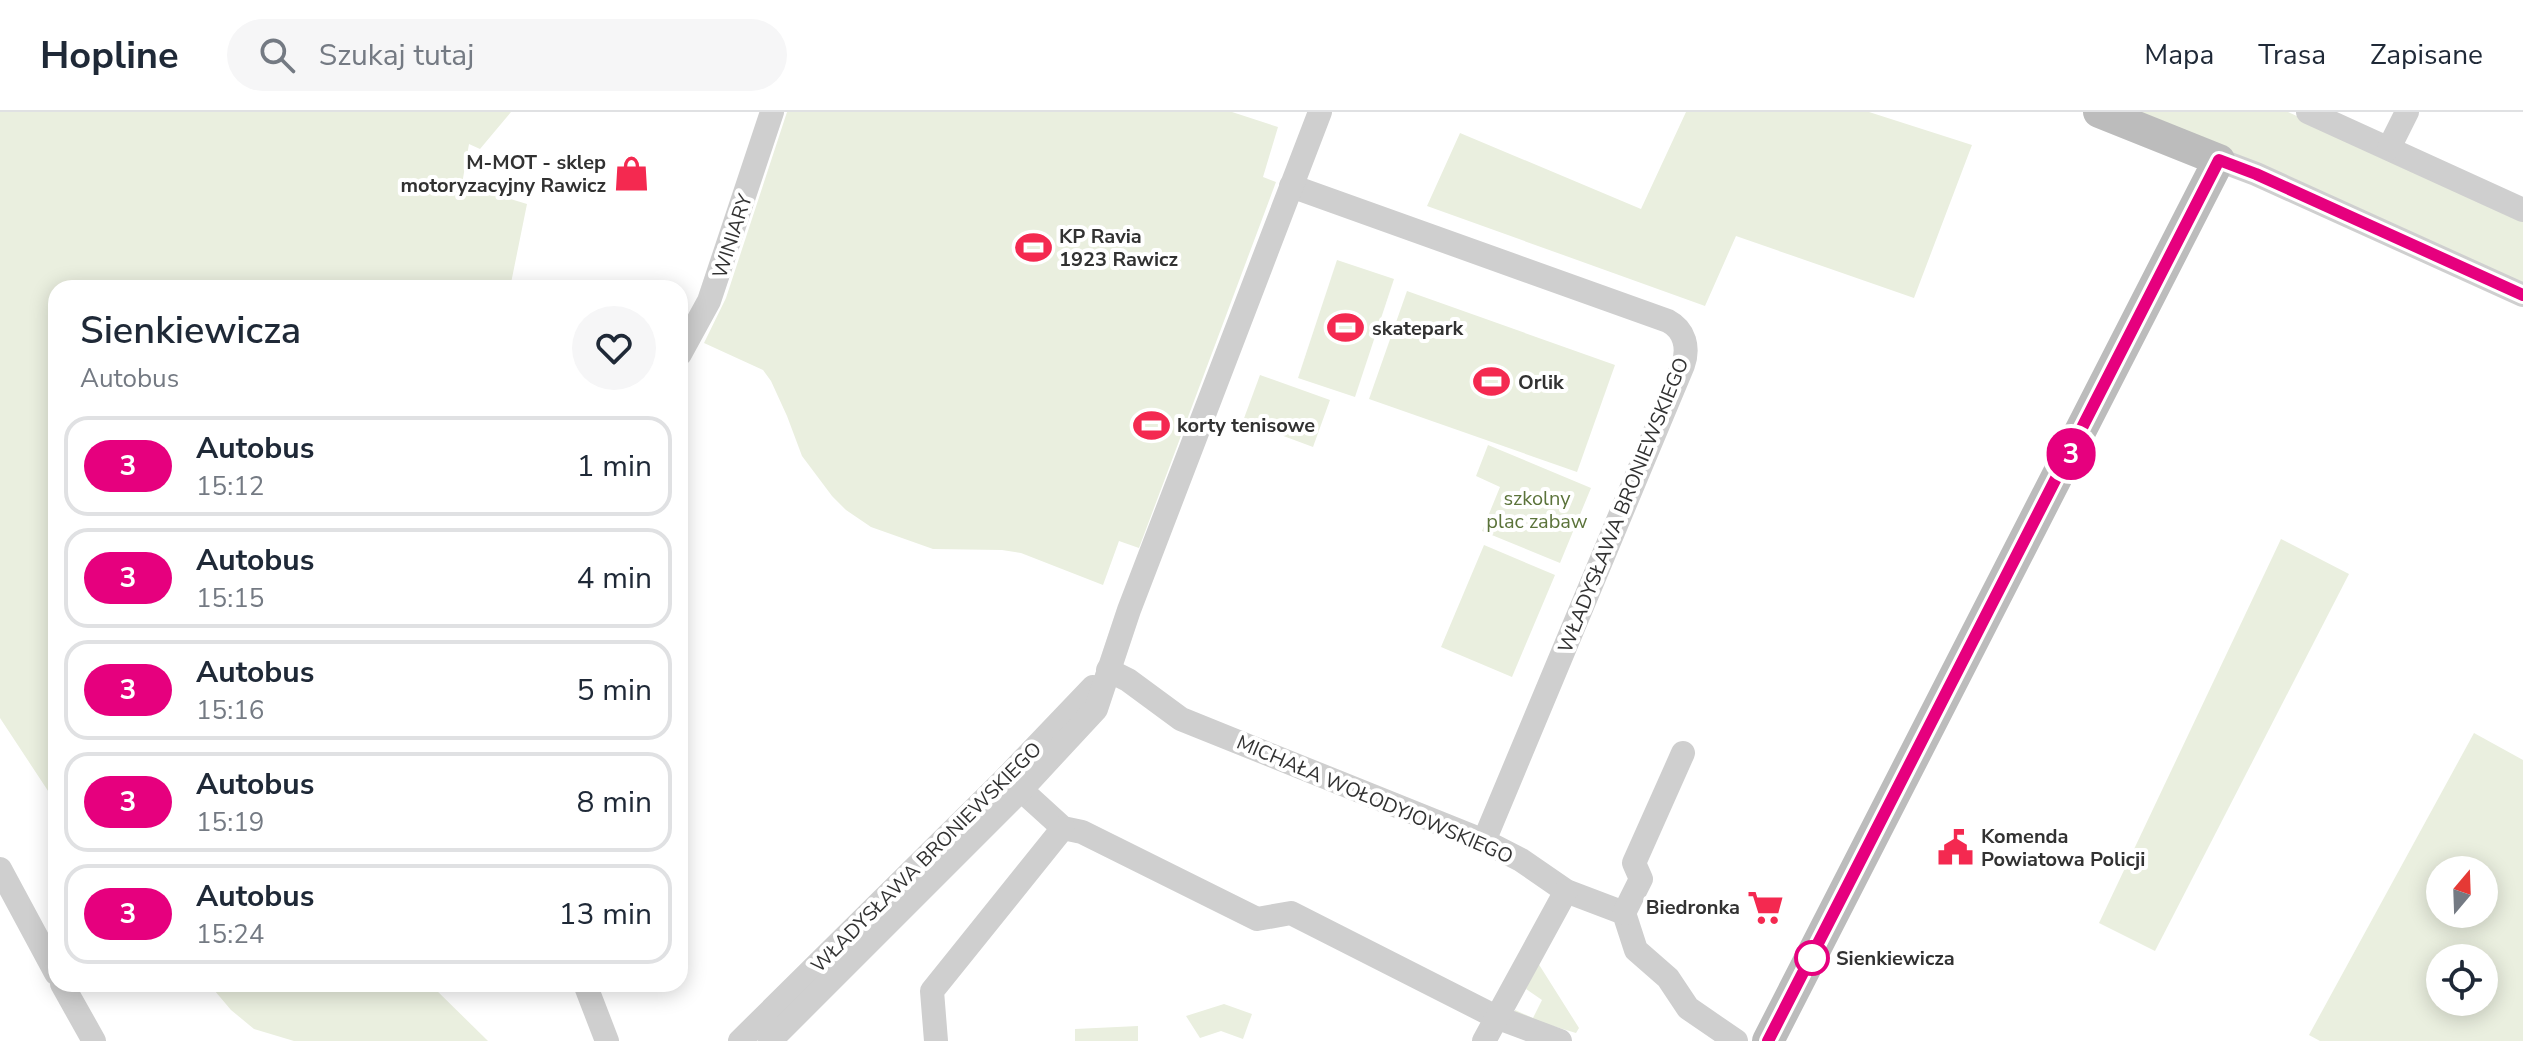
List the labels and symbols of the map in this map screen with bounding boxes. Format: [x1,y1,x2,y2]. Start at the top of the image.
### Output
place label: M-MOT - sklep motoryzacyjny Rawicz [400,149,606,199]
shop icon: M-MOT - sklep motoryzacyjny Rawicz [613,154,651,192]
street label: WINIARY [706,190,759,282]
place label: KP Ravia 1923 Rawicz [1059,223,1178,273]
sports icon: KP Ravia 1923 Rawicz [1014,229,1052,267]
sports icon: skatepark [1327,309,1365,347]
place label: skatepark [1372,315,1465,342]
street label: WŁADYSŁAWA BRONIEWSKIEGO [1552,354,1695,657]
sports icon: Orlik [1473,363,1511,401]
place label: Orlik [1518,369,1565,396]
sports icon: korty tenisowe [1132,406,1170,444]
place label: korty tenisowe [1177,412,1315,439]
line badge: 3 [2045,428,2097,480]
park label: szkolny plac zabaw [1486,485,1588,535]
street label: MICHAŁA WOŁODYJOWSKIEGO [1232,729,1517,870]
street label: WŁADYSŁAWA BRONIEWSKIEGO [805,736,1048,979]
place label: Komenda Powiatowa Policji [1981,823,2145,873]
public building icon: Komenda Powiatowa Policji [1936,829,1974,867]
north arrow [2426,856,2498,928]
supermarket icon: Biedronka [1747,888,1785,926]
place label: Biedronka [1646,894,1740,921]
marker: Sienkiewicza [1795,941,1829,975]
place label: Sienkiewicza [1836,945,1955,972]

